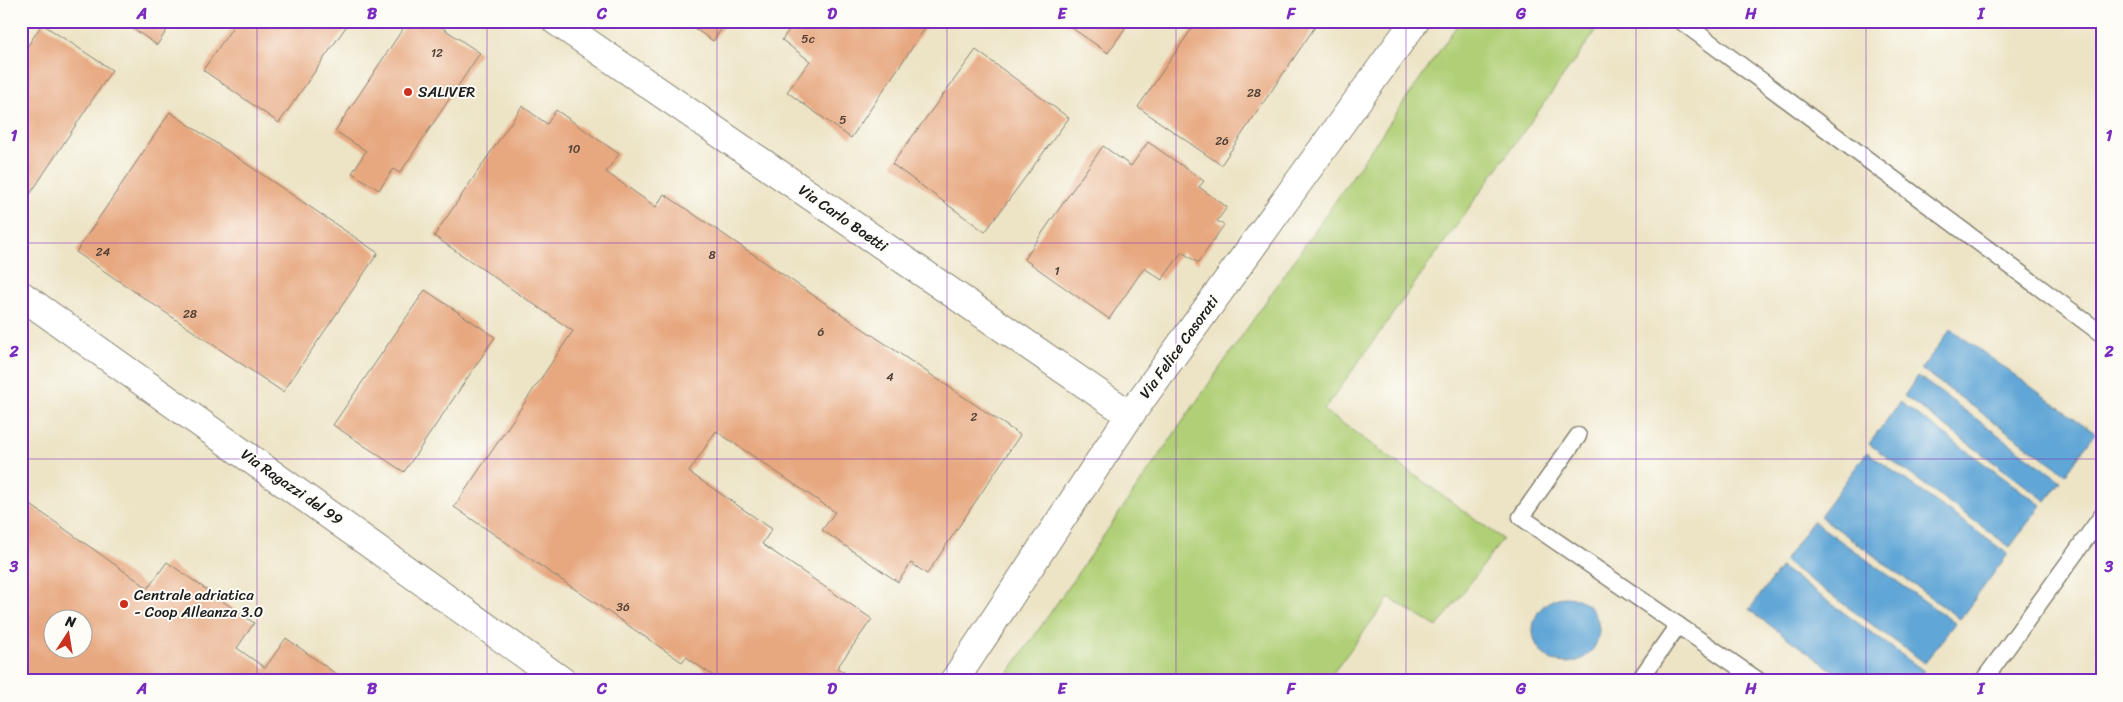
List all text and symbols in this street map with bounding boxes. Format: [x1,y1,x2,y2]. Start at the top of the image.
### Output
text: A [136,0,147,28]
text: B [367,0,378,28]
text: C [596,0,608,28]
text: D [827,0,837,28]
text: E [1058,0,1068,28]
text: F [1286,0,1297,28]
text: G [1515,0,1527,28]
text: H [1744,0,1757,28]
text: I [1977,0,1986,28]
house number: 5c [801,28,815,50]
house number: 12 [431,42,443,64]
place label: SALIVER [418,79,475,105]
house number: 28 [1247,82,1261,104]
marker: SALIVER [402,86,414,98]
house number: 5 [839,109,847,131]
text: 1 [11,121,18,150]
text: 1 [2106,121,2113,150]
house number: 26 [1215,130,1229,152]
house number: 10 [568,138,581,160]
street label: Via Carlo Boetti [793,177,894,259]
house number: 24 [96,241,111,263]
house number: 8 [708,244,716,266]
house number: 1 [1054,260,1060,282]
street label: Via Felice Casorati [1132,289,1226,404]
house number: 28 [183,303,197,325]
house number: 6 [818,321,825,343]
text: 2 [8,337,19,366]
text: 2 [2103,337,2114,366]
house number: 4 [886,366,894,388]
house number: 2 [971,406,978,428]
street label: Via Ragazzi del 99 [235,442,349,532]
text: 3 [9,552,19,581]
text: 3 [2104,552,2114,581]
place label: Centrale adriatica - Coop Alleanza 3.0 [134,582,263,625]
house number: 36 [616,596,630,618]
marker: Centrale adriatica - Coop Alleanza 3.0 [118,598,130,610]
text: N [62,608,78,635]
north arrow [42,610,92,660]
text: A [136,674,147,702]
text: B [367,674,378,702]
text: C [596,674,608,702]
text: D [827,674,837,702]
text: E [1058,674,1068,702]
text: F [1286,674,1297,702]
text: G [1515,674,1527,702]
text: H [1744,674,1757,702]
text: I [1977,674,1986,702]

